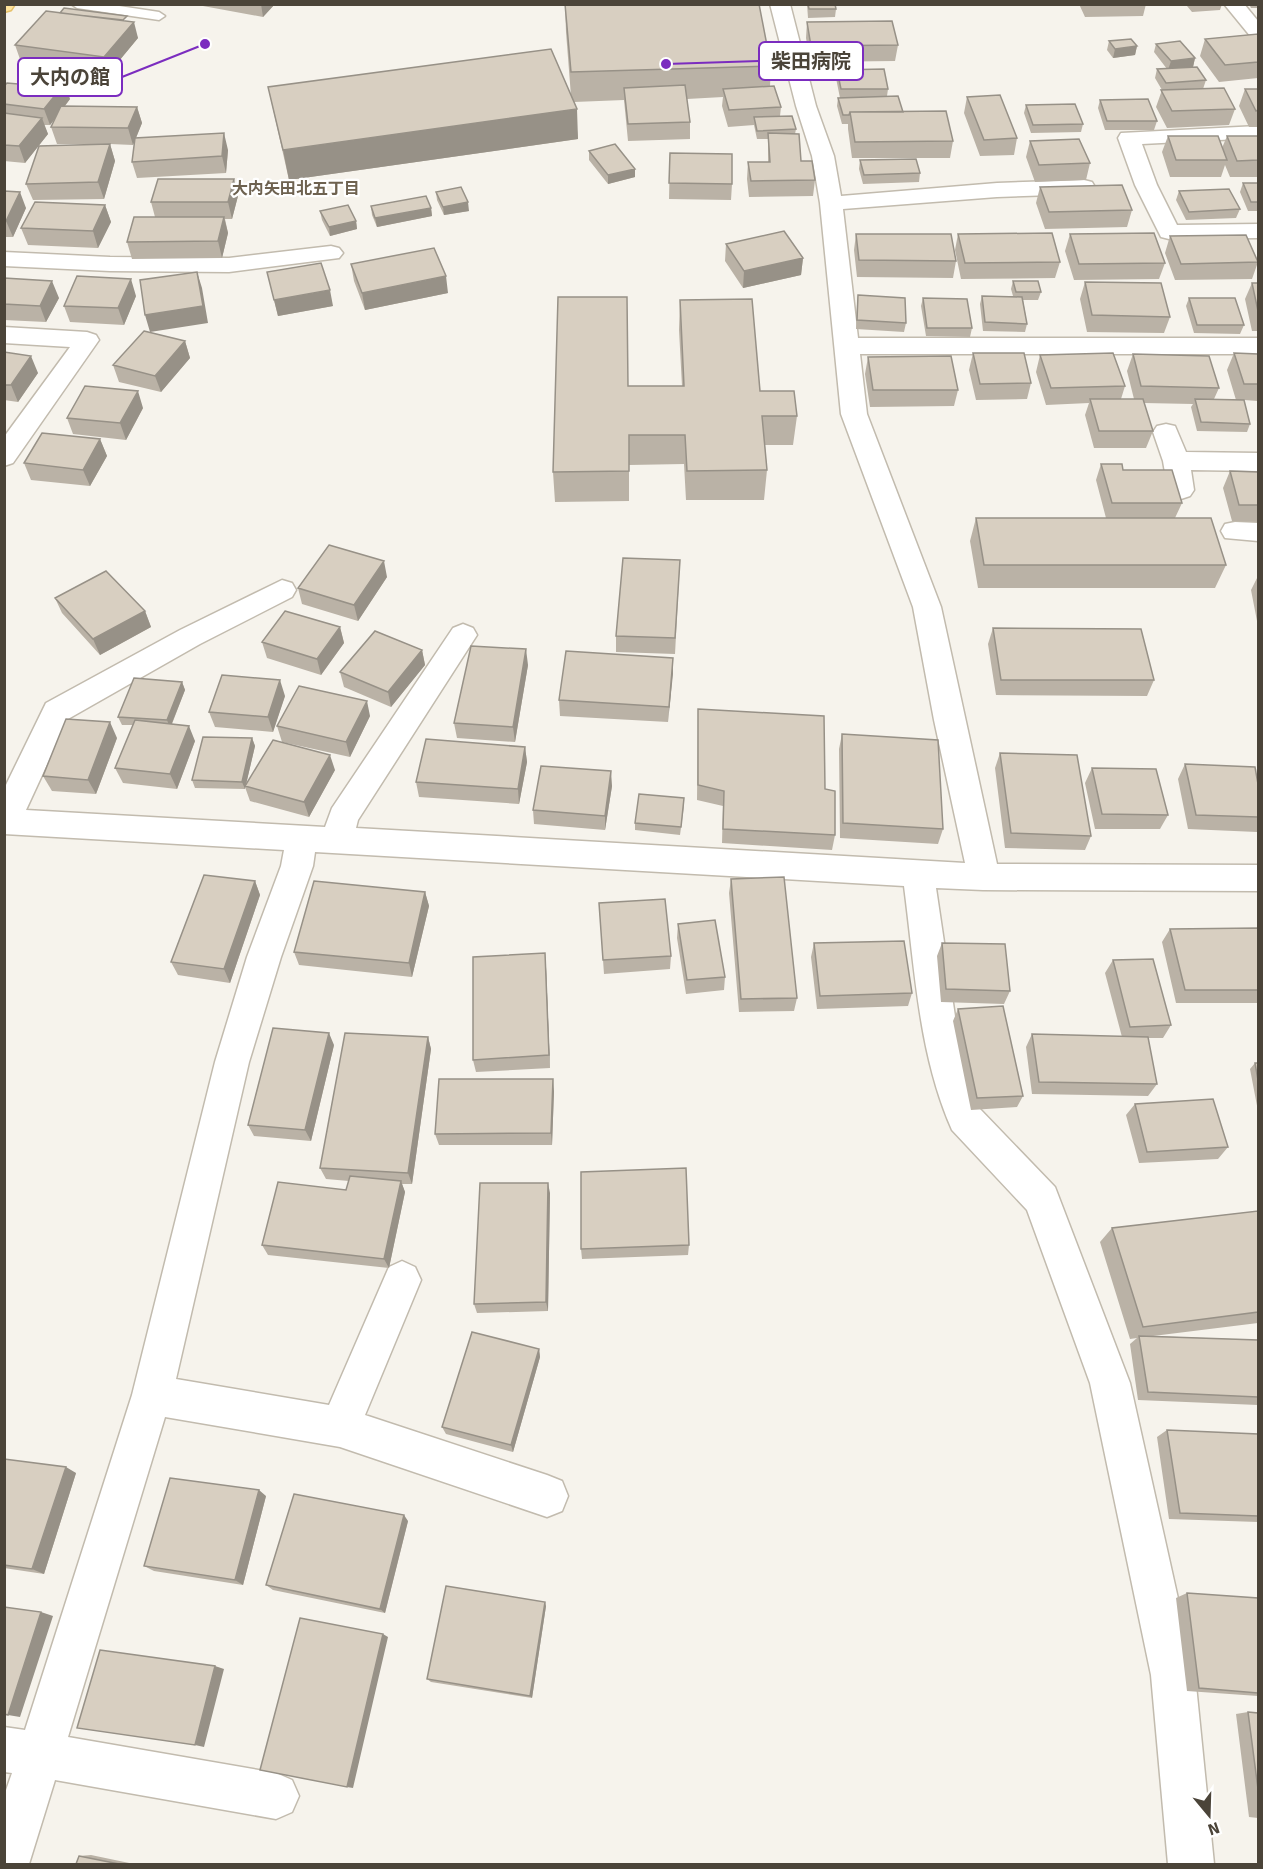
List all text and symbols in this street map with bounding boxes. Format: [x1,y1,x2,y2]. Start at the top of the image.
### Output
callout: 柴田病院 [759,42,863,80]
text: 柴田病院 [771,49,851,74]
callout: 大内の館 [18,58,122,96]
text: 大内の館 [30,65,110,90]
district label: 大内矢田北五丁目 [232,179,360,199]
north arrow [1179,1785,1239,1845]
text: N [1205,1817,1222,1840]

